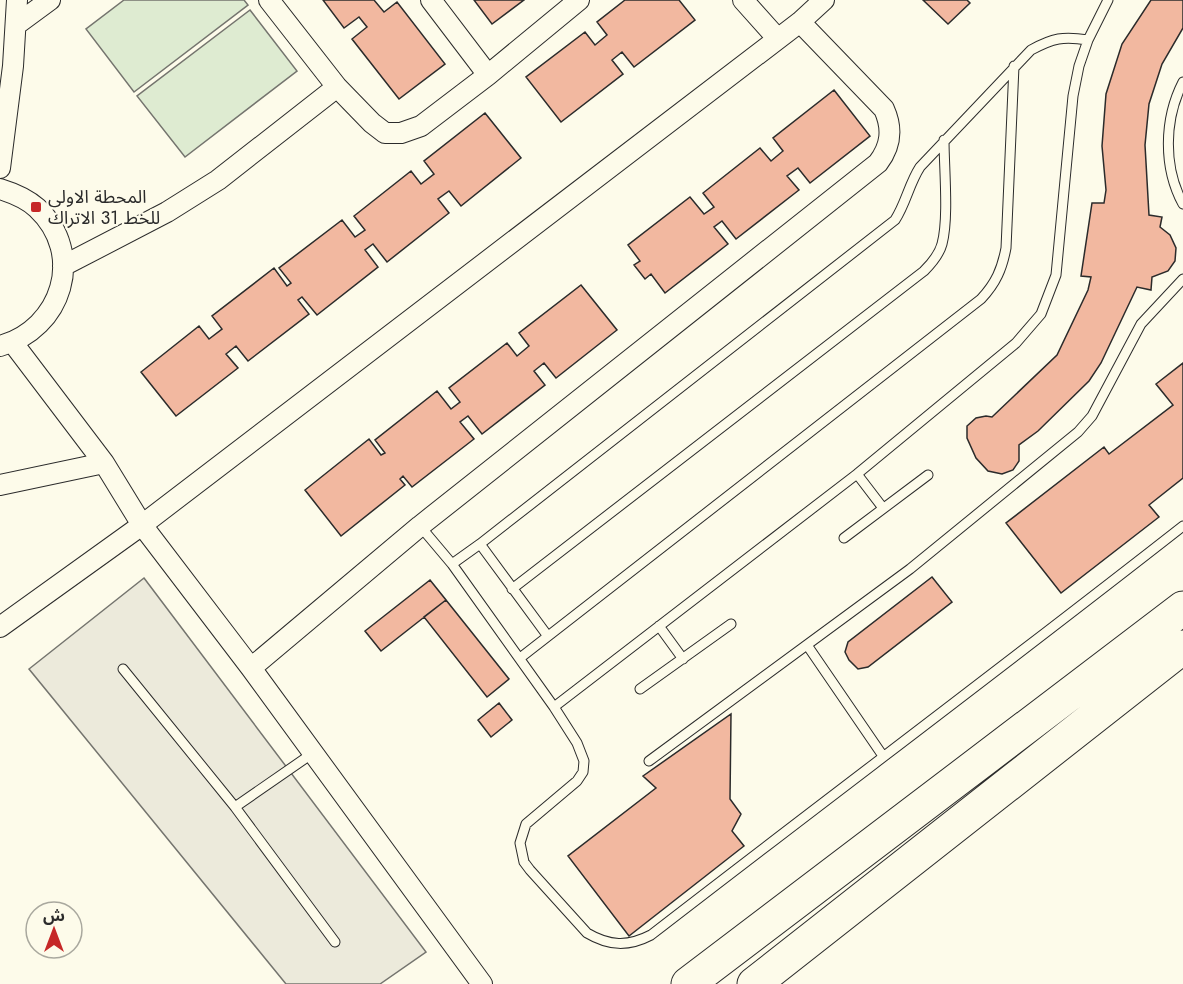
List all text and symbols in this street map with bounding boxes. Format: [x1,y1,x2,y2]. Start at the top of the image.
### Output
place label: المحطة الاولى للخط 31 الاتراك [48,184,160,231]
marker: المحطة الاولى للخط 31 الاتراك [29,200,43,214]
north arrow [24,900,84,960]
text: ش [43,904,65,927]

